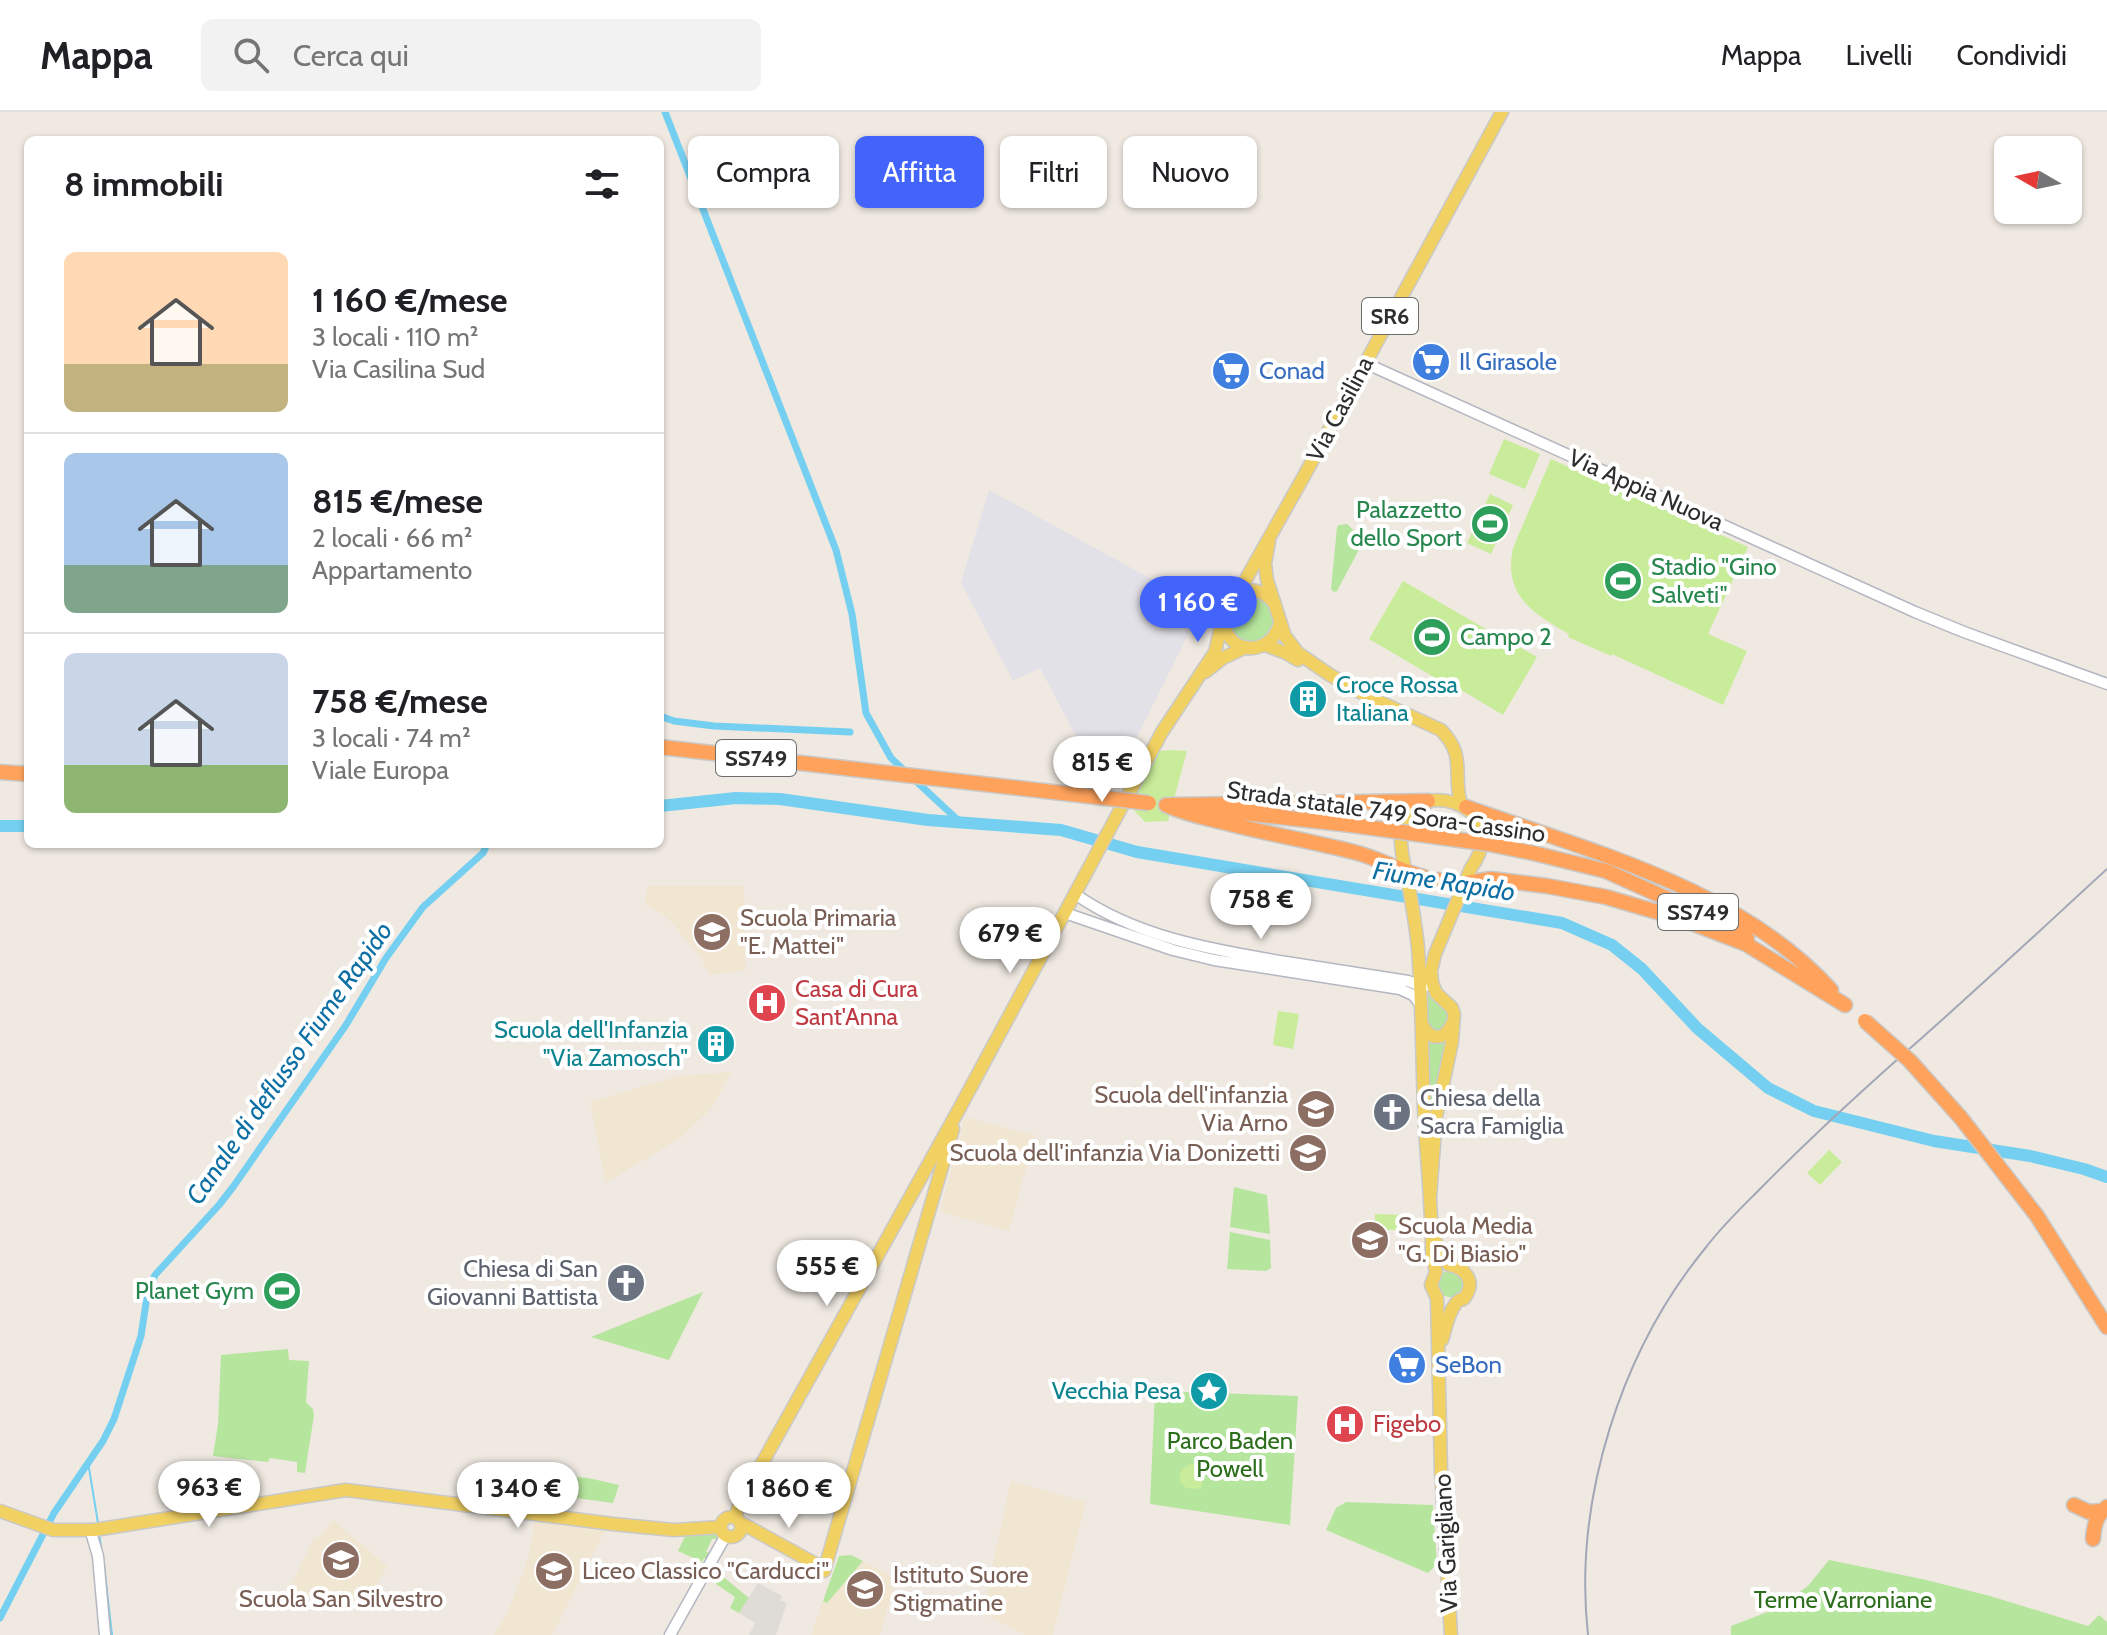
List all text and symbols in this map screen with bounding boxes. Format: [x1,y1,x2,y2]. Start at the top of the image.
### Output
search box [201,19,761,91]
text: Mappa [40,32,153,79]
icon: search [229,33,273,77]
text: Cerca qui [293,37,409,74]
text: Mappa [1721,38,1801,72]
text: Livelli [1845,38,1912,72]
text: Condividi [1956,38,2067,72]
chip: Compra [688,136,839,208]
chip: Affitta [855,136,984,208]
chip: Filtri [1000,136,1107,208]
chip: Nuovo [1123,136,1257,208]
north arrow [1994,136,2082,224]
map controls [1994,136,2082,224]
icon: filters [580,162,624,206]
text: 8 immobili [64,163,224,205]
text: 1 160 €/mese [312,279,508,321]
icon: home [128,284,224,380]
road number: SR6 [1362,298,1418,334]
text: 3 locali · 110 m² [312,321,478,353]
supermarket icon: Il Girasole [1410,341,1452,383]
place label: Il Girasole [1459,347,1557,376]
supermarket icon: Conad [1210,350,1252,392]
street label: Via Casilina [1300,351,1380,466]
text: Via Casilina Sud [312,353,485,385]
place label: Conad [1259,356,1325,385]
street label: Via Appia Nuova [1564,442,1729,537]
text: 815 €/mese [312,480,483,522]
icon: home [128,485,224,581]
place label: Palazzetto dello Sport [1350,495,1462,552]
sports icon: Palazzetto dello Sport [1469,503,1511,545]
text: 2 locali · 66 m² [312,522,472,554]
place label: Stadio "Gino Salveti" [1651,552,1777,609]
text: Appartamento [312,554,472,586]
sports icon: Stadio "Gino Salveti" [1602,560,1644,602]
pin: 1 160 € [1124,576,1272,644]
text: 1 160 € [1158,586,1238,618]
sports icon: Campo 2 [1411,616,1453,658]
place label: Campo 2 [1460,622,1552,651]
place label: Croce Rossa Italiana [1336,670,1459,727]
building icon: Croce Rossa Italiana [1287,678,1329,720]
text: 758 €/mese [312,680,488,722]
icon: home [128,685,224,781]
text: 3 locali · 74 m² [312,722,471,754]
pin: 815 € [1046,736,1158,804]
road number: SS749 [716,740,796,776]
text: 815 € [1071,746,1133,778]
text: Viale Europa [312,754,449,786]
street label: Strada statale 749 Sora-Cassino [1225,775,1547,848]
water label: Fiume Rapido [1371,854,1517,908]
pin: 758 € [1205,873,1317,941]
text: 758 € [1228,883,1294,915]
road number: SS749 [1658,894,1738,930]
place label: Scuola Primaria "E. Mattei" [740,903,897,960]
pin: 679 € [954,907,1066,975]
school or university icon: Scuola Primaria "E. Mattei" [691,911,733,953]
water label: Canale di deflusso Fiume Rapido [179,915,399,1211]
text: 679 € [977,917,1043,949]
place label: Casa di Cura Sant'Anna [795,974,918,1031]
hospital icon: Casa di Cura Sant'Anna [746,982,788,1024]
place label: Scuola dell'Infanzia "Via Zamosch" [494,1015,688,1072]
building icon: Scuola dell'Infanzia "Via Zamosch" [695,1023,737,1065]
place label: Scuola dell'infanzia Via Arno [1094,1080,1288,1137]
place label: Chiesa della Sacra Famiglia [1420,1083,1564,1140]
school or university icon: Scuola dell'infanzia Via Arno [1295,1088,1337,1130]
church icon: Chiesa della Sacra Famiglia [1371,1091,1413,1133]
school or university icon: Scuola dell'infanzia Via Donizetti [1287,1132,1329,1174]
place label: Scuola dell'infanzia Via Donizetti [949,1138,1280,1167]
place label: Scuola Media "G. Di Biasio" [1398,1211,1533,1268]
school or university icon: Scuola Media "G. Di Biasio" [1349,1219,1391,1261]
pin: 555 € [771,1240,883,1308]
text: 555 € [795,1250,859,1282]
place label: Chiesa di San Giovanni Battista [427,1254,598,1311]
church icon: Chiesa di San Giovanni Battista [605,1262,647,1304]
sports icon: Planet Gym [261,1270,303,1312]
place label: Planet Gym [135,1276,254,1305]
supermarket icon: SeBon [1386,1344,1428,1386]
place label: SeBon [1435,1350,1502,1379]
place icon: Vecchia Pesa [1188,1370,1230,1412]
place label: Vecchia Pesa [1052,1376,1181,1405]
hospital icon: Figebo [1324,1403,1366,1445]
place label: Figebo [1373,1409,1441,1438]
park label: Parco Baden Powell [1167,1426,1293,1483]
pin: 963 € [153,1461,265,1529]
pin: 1 340 € [444,1462,592,1530]
pin: 1 860 € [715,1462,863,1530]
text: 963 € [176,1471,242,1503]
text: 1 340 € [475,1472,561,1504]
text: 1 860 € [746,1472,832,1504]
street label: Via Garigliano [1427,1473,1464,1613]
school or university icon: Scuola San Silvestro [320,1539,362,1581]
school or university icon: Liceo Classico "Carducci" [533,1550,575,1592]
place label: Liceo Classico "Carducci" [582,1556,829,1585]
place label: Istituto Suore Stigmatine [893,1560,1028,1617]
school or university icon: Istituto Suore Stigmatine [844,1568,886,1610]
place label: Scuola San Silvestro [239,1584,443,1613]
park label: Terme Varroniane [1754,1585,1932,1614]

